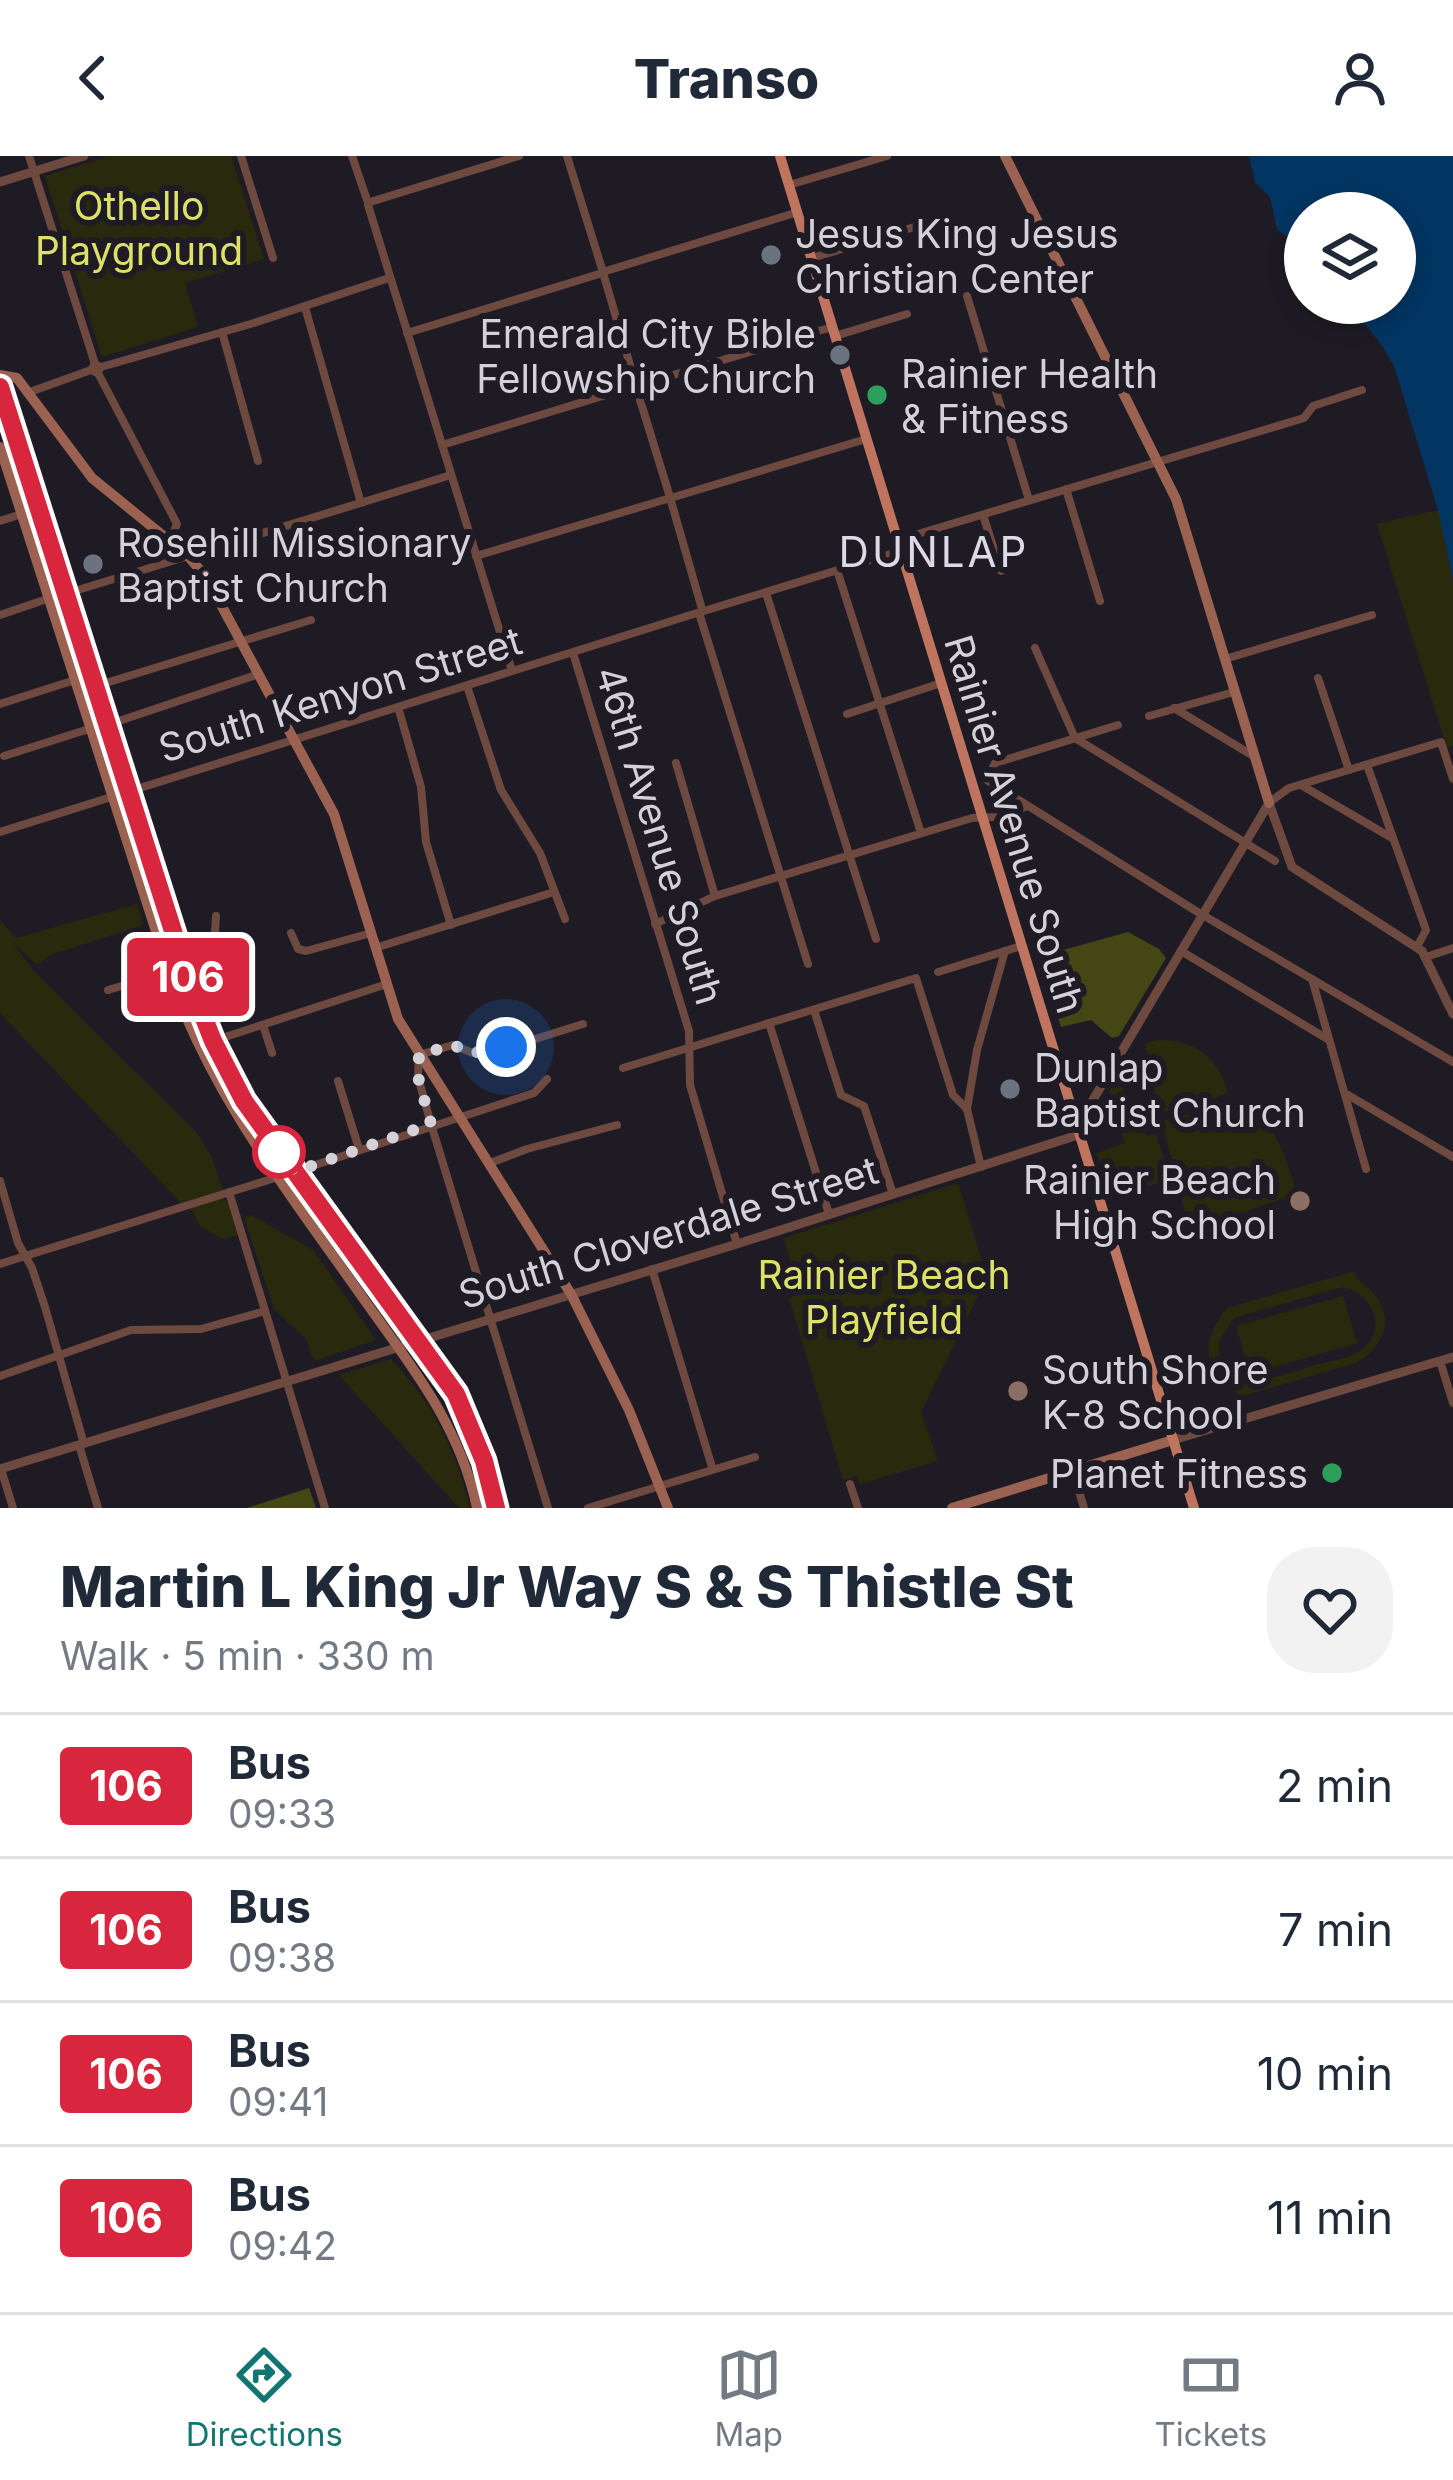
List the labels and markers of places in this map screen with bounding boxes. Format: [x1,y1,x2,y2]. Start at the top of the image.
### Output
place label: Jesus King Jesus Christian Center [795,210,1119,302]
marker: Jesus King Jesus Christian Center [758,242,784,268]
place label: Emerald City Bible Fellowship Church [476,310,816,402]
marker: Emerald City Bible Fellowship Church [827,342,853,368]
place label: Rainier Health & Fitness [901,350,1158,442]
marker: Rainier Health & Fitness [864,382,890,408]
place label: Rosehill Missionary Baptist Church [117,519,471,611]
marker: Rosehill Missionary Baptist Church [80,551,106,577]
place label: Dunlap Baptist Church [1034,1044,1306,1136]
marker: Dunlap Baptist Church [997,1076,1023,1102]
unlabelled marker [254,1127,304,1177]
place label: Rainier Beach High School [1023,1156,1276,1248]
marker: Rainier Beach High School [1287,1188,1313,1214]
place label: South Shore K-8 School [1042,1346,1269,1438]
marker: South Shore K-8 School [1005,1378,1031,1404]
place label: Planet Fitness [1050,1450,1308,1497]
marker: Planet Fitness [1319,1460,1345,1486]

